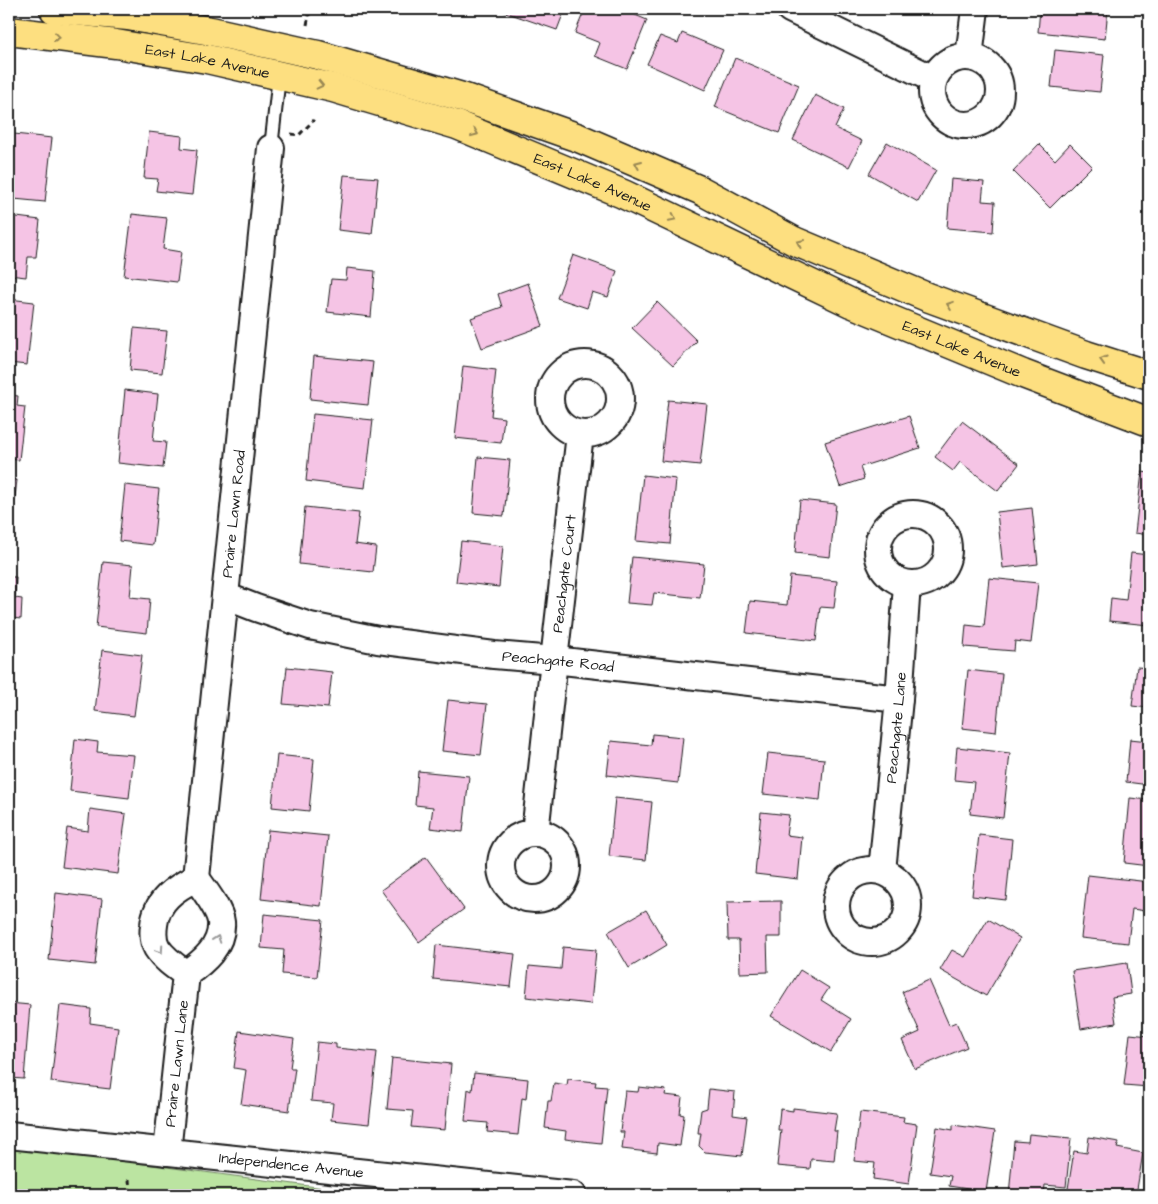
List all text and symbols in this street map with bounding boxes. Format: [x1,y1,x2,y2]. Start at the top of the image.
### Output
one-way arrow [53,31,61,42]
street label: East Lake Avenue [144,39,272,84]
one-way arrow [316,79,325,90]
one-way arrow [470,126,479,137]
street label: East Lake Avenue [531,148,655,217]
one-way arrow [634,159,643,170]
one-way arrow [668,212,677,222]
one-way arrow [796,239,805,250]
one-way arrow [946,301,954,311]
street label: East Lake Avenue [899,315,1024,383]
one-way arrow [1099,356,1107,366]
street label: Praire Lawn Road [216,449,250,579]
street label: Peachgate Court [547,513,581,634]
street label: Peachgate Road [501,645,616,677]
street label: Peachgate Lane [880,671,911,784]
one-way arrow [211,935,221,944]
one-way arrow [154,944,163,954]
street label: Praire Lawn Lane [159,999,194,1128]
street label: Independence Avenue [218,1147,365,1183]

